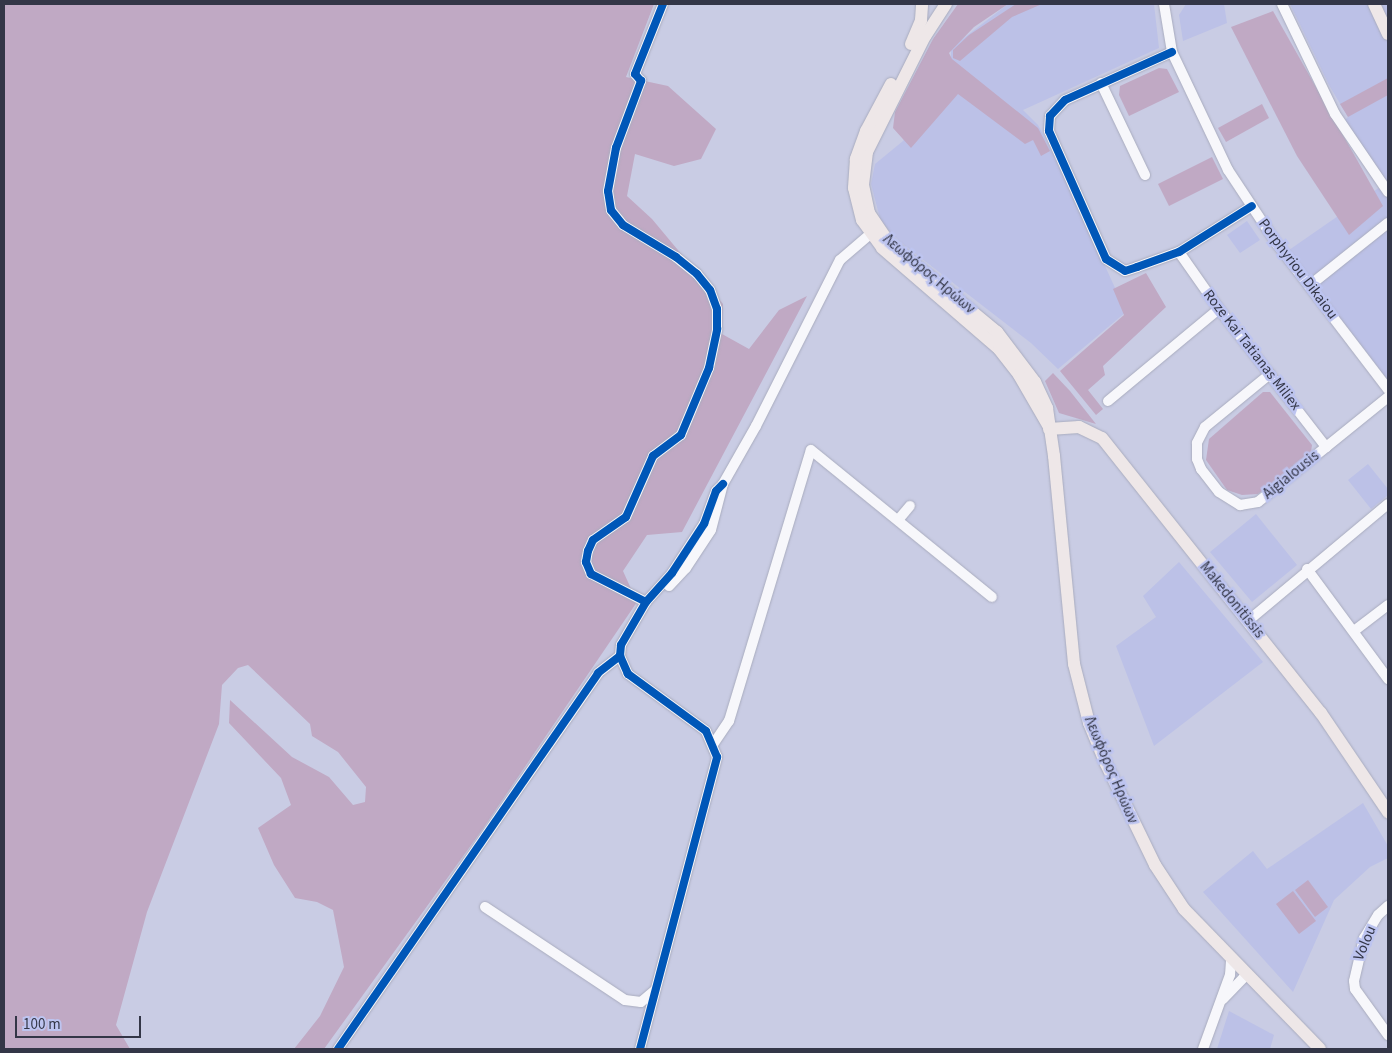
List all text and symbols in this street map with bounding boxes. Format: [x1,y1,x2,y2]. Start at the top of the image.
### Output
street label: Porphyriou Dikaiou [1254,215,1342,323]
street label: Λεωφόρος Ηρώων [879,230,979,318]
street label: Roze Kai Tatianas Miliex [1199,286,1305,414]
street label: Aigialousis [1259,447,1323,503]
street label: Makedonitissis [1196,558,1268,642]
street label: Λεωφόρος Ηρώων [1080,714,1142,826]
street label: Volou [1350,923,1380,963]
scale bar [18,1006,144,1038]
text: 100 m [23,1014,61,1035]

